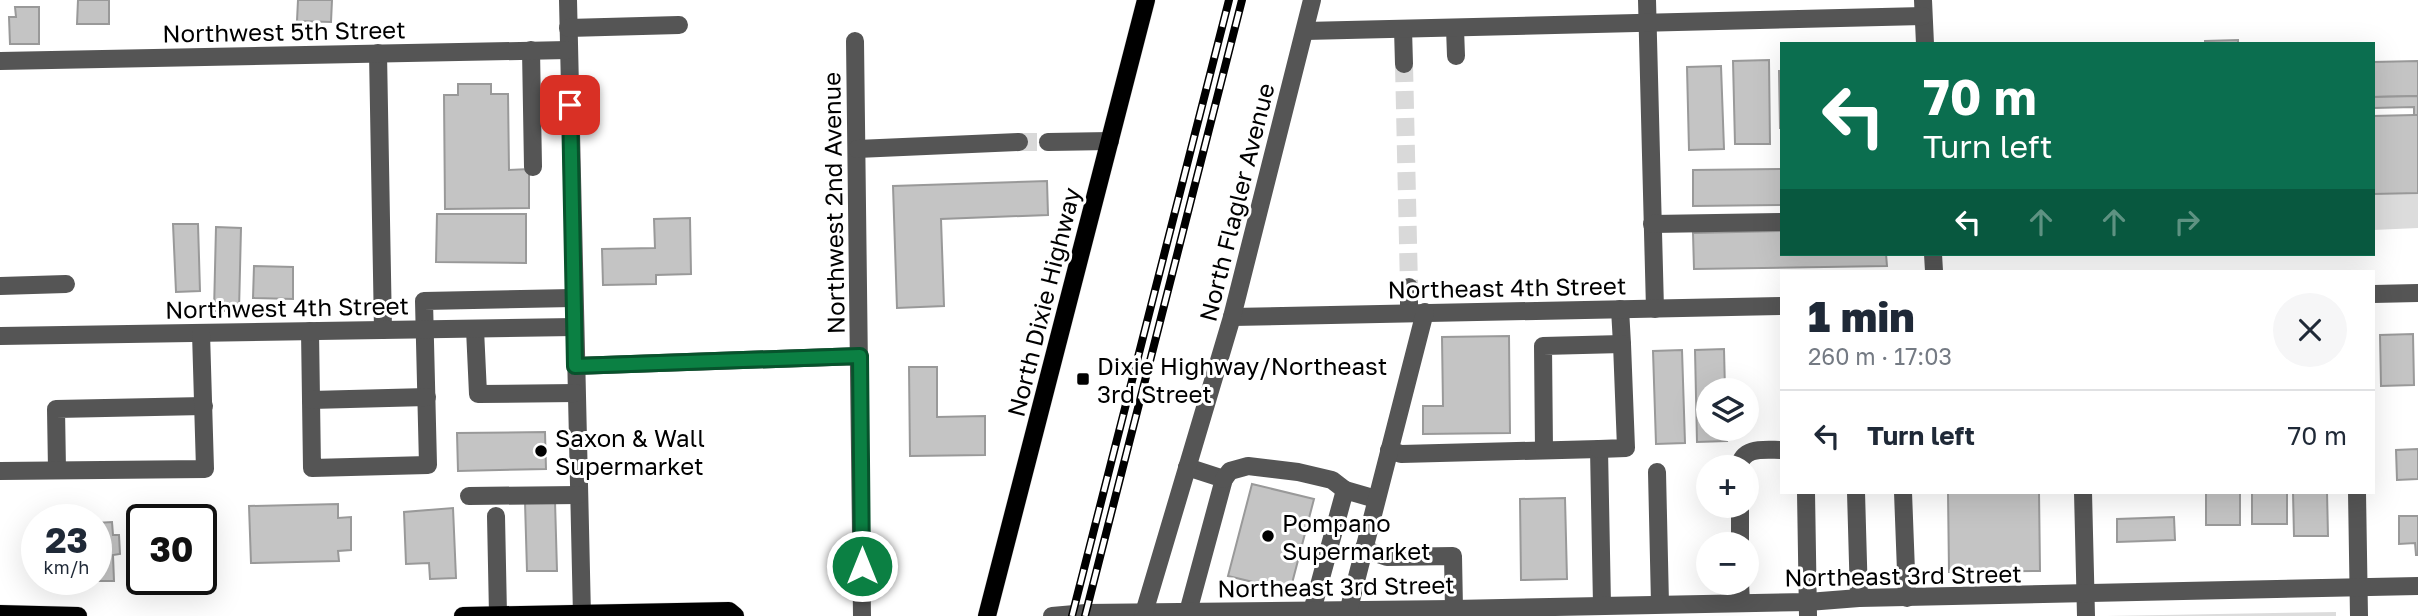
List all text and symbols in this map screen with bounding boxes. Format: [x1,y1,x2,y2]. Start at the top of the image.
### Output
street label: Northwest 5th Street [162,14,406,48]
text: 70 m [1923,67,2037,126]
icon: left [1808,70,1899,161]
street label: Northwest 2nd Avenue [816,72,850,334]
pin [540,75,600,135]
street label: North Flagler Avenue [1192,80,1280,324]
icon: arrive [551,86,589,124]
text: Turn left [1923,127,2052,165]
street label: North Dixie Highway [1000,184,1086,420]
icon: left [1949,203,1987,241]
icon: ahead [2022,203,2060,241]
icon: ahead [2095,203,2133,241]
icon: right [2168,203,2206,241]
street label: Northeast 4th Street [1387,270,1627,304]
street label: Northwest 4th Street [165,290,409,324]
text: 1 min [1808,291,1915,341]
button: close [2273,293,2347,367]
text: 260 m · 17:03 [1808,342,1952,370]
place label: Dixie Highway/Northeast 3rd Street [1097,351,1387,408]
marker: Dixie Highway/Northeast 3rd Street [1075,371,1091,387]
map controls [1696,378,1759,595]
button: layers [1696,378,1759,441]
icon: left [1808,417,1846,455]
text: Turn left [1867,420,1975,451]
text: 70 m [2288,420,2347,451]
place label: Saxon & Wall Supermarket [555,423,705,480]
marker: Saxon & Wall Supermarket [533,443,549,459]
button: + [1696,455,1759,518]
speed limit sign: 30 [126,504,217,595]
place label: Pompano Supermarket [1282,508,1431,565]
text: 23 [45,519,88,561]
marker: Pompano Supermarket [1260,528,1276,544]
position arrow [825,529,899,603]
button: − [1696,532,1759,595]
text: km/h [44,556,89,578]
street label: Northeast 3rd Street [1784,558,2022,592]
street label: Northeast 3rd Street [1217,569,1455,603]

